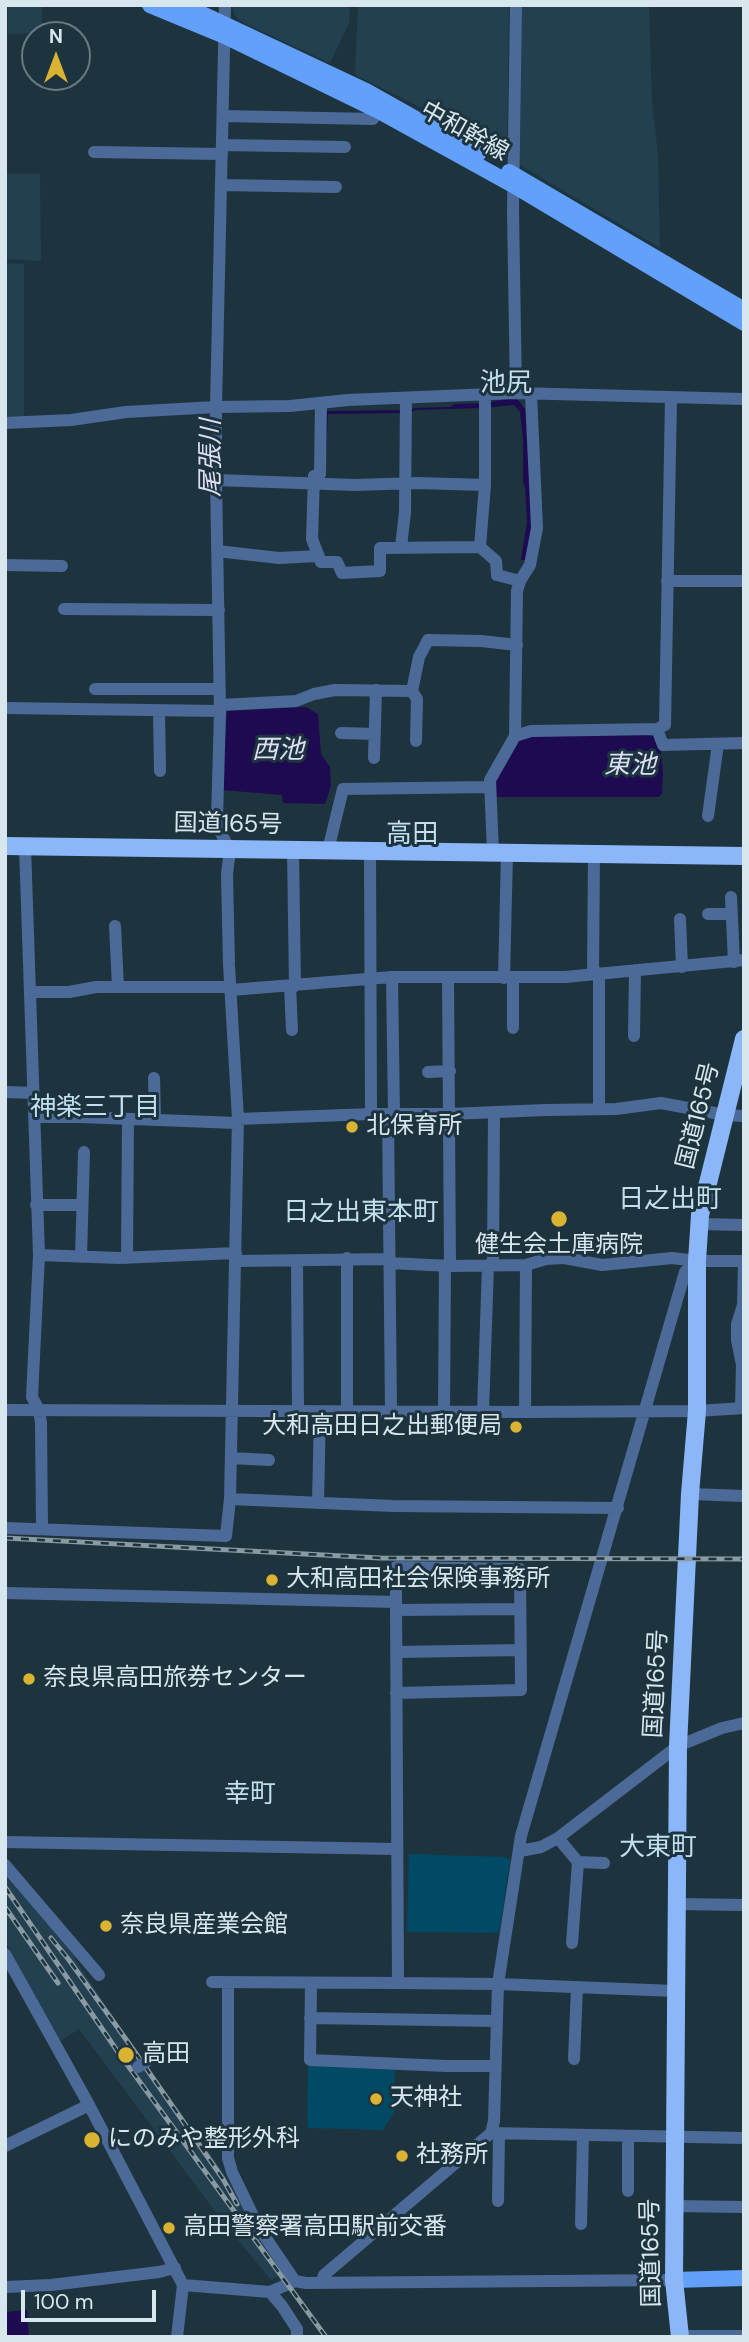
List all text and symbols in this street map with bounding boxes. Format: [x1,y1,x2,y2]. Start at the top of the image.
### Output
north arrow [21,21,91,91]
text: N [49,24,63,49]
street label: 中和幹線 [415,96,513,168]
district label: 池尻 [480,368,532,400]
water label: 尾張川 [196,419,228,497]
water label: 西池 [252,735,304,767]
water label: 東池 [604,750,656,782]
street label: 国道165号 [173,810,283,840]
district label: 高田 [386,819,438,851]
street label: 国道165号 [672,1060,726,1172]
district label: 神楽三丁目 [30,1092,160,1124]
place label: 北保育所 [366,1113,462,1141]
marker: 北保育所 [344,1119,360,1135]
district label: 日之出町 [618,1184,722,1216]
district label: 日之出東本町 [283,1197,439,1229]
marker: 健生会土庫病院 [549,1209,569,1229]
place label: 健生会土庫病院 [475,1232,643,1260]
place label: 大和高田日之出郵便局 [262,1413,502,1441]
marker: 大和高田日之出郵便局 [508,1419,524,1435]
place label: 大和高田社会保険事務所 [286,1566,550,1594]
marker: 大和高田社会保険事務所 [264,1572,280,1588]
street label: 国道165号 [640,1629,674,1739]
place label: 奈良県高田旅券センター [43,1665,307,1693]
marker: 奈良県高田旅券センター [21,1671,37,1687]
district label: 幸町 [224,1779,276,1811]
district label: 大東町 [619,1832,697,1864]
place label: 奈良県産業会館 [120,1912,288,1940]
marker: 奈良県産業会館 [98,1918,114,1934]
place label: 高田 [142,2041,190,2069]
marker: 高田 [116,2045,136,2065]
place label: 天神社 [390,2085,462,2113]
marker: 天神社 [368,2091,384,2107]
place label: にのみや整形外科 [108,2126,300,2154]
marker: にのみや整形外科 [82,2130,102,2150]
place label: 社務所 [416,2142,488,2170]
marker: 社務所 [394,2148,410,2164]
street label: 国道165号 [637,2198,667,2308]
place label: 高田警察署高田駅前交番 [183,2214,447,2242]
marker: 高田警察署高田駅前交番 [161,2220,177,2236]
scale bar [24,2276,159,2320]
text: 100 m [34,2288,94,2316]

